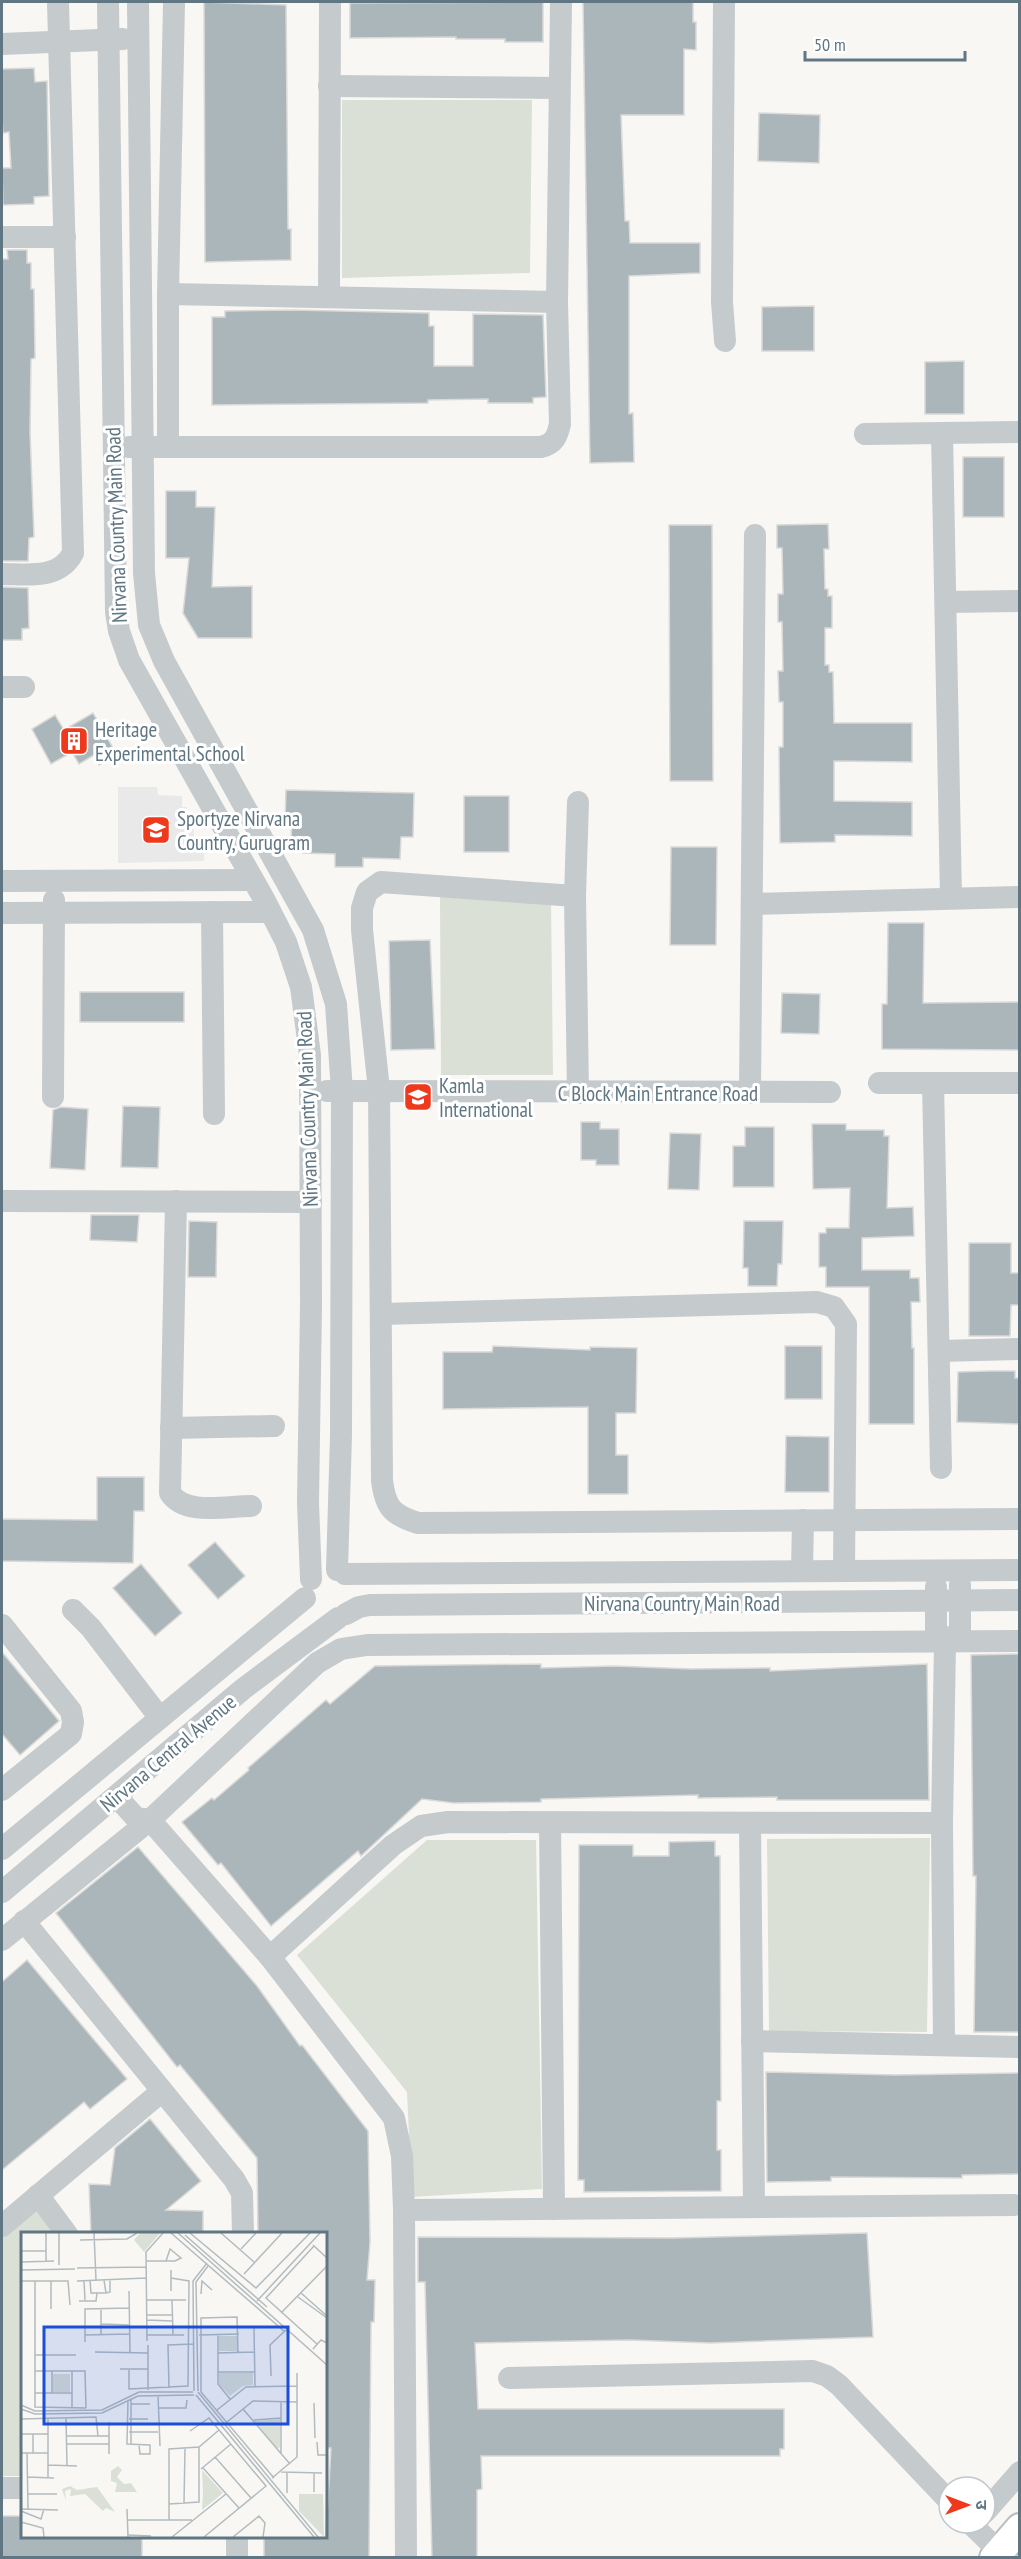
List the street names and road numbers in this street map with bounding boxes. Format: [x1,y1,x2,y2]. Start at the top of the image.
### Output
street label: Nirvana Country Main Road [99,427,133,623]
street label: Nirvana Country Main Road [290,1011,324,1207]
street label: C Block Main Entrance Road [558,1080,758,1107]
street label: Nirvana Country Main Road [584,1590,780,1617]
street label: Nirvana Central Avenue [95,1688,241,1818]

